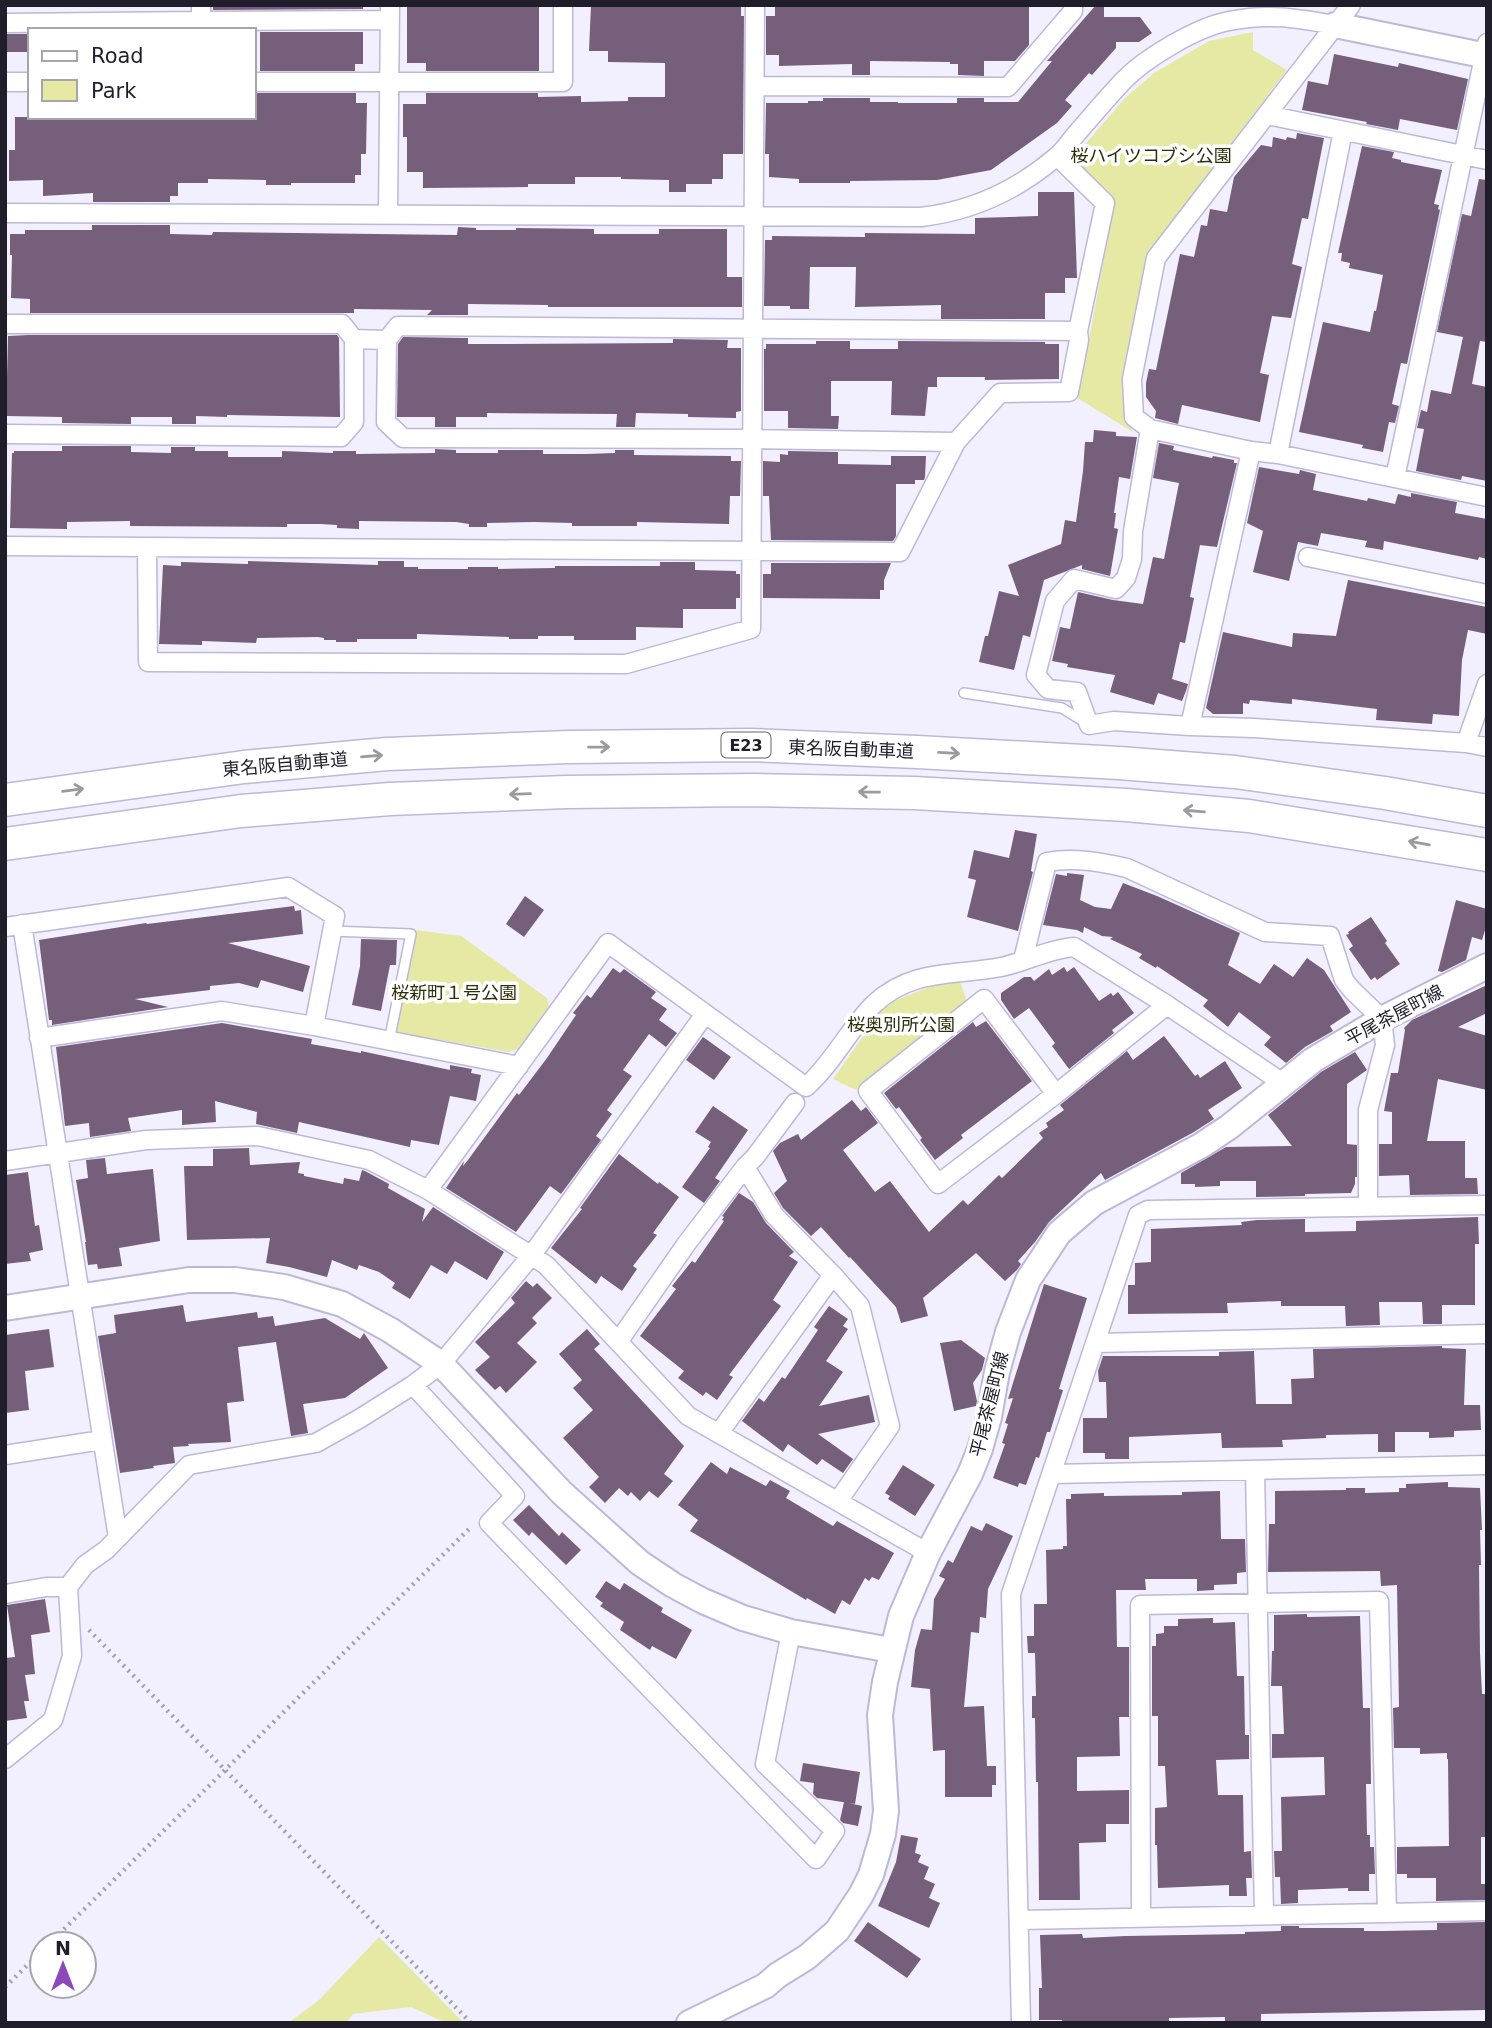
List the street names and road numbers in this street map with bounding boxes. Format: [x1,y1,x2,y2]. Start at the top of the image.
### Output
road number: E23 [722,732,770,758]
street label: 東名阪自動車道 [788,736,914,762]
street label: 東名阪自動車道 [221,748,349,780]
street label: 平尾茶屋町線 [1341,980,1447,1050]
street label: 平尾茶屋町線 [966,1349,1012,1459]

